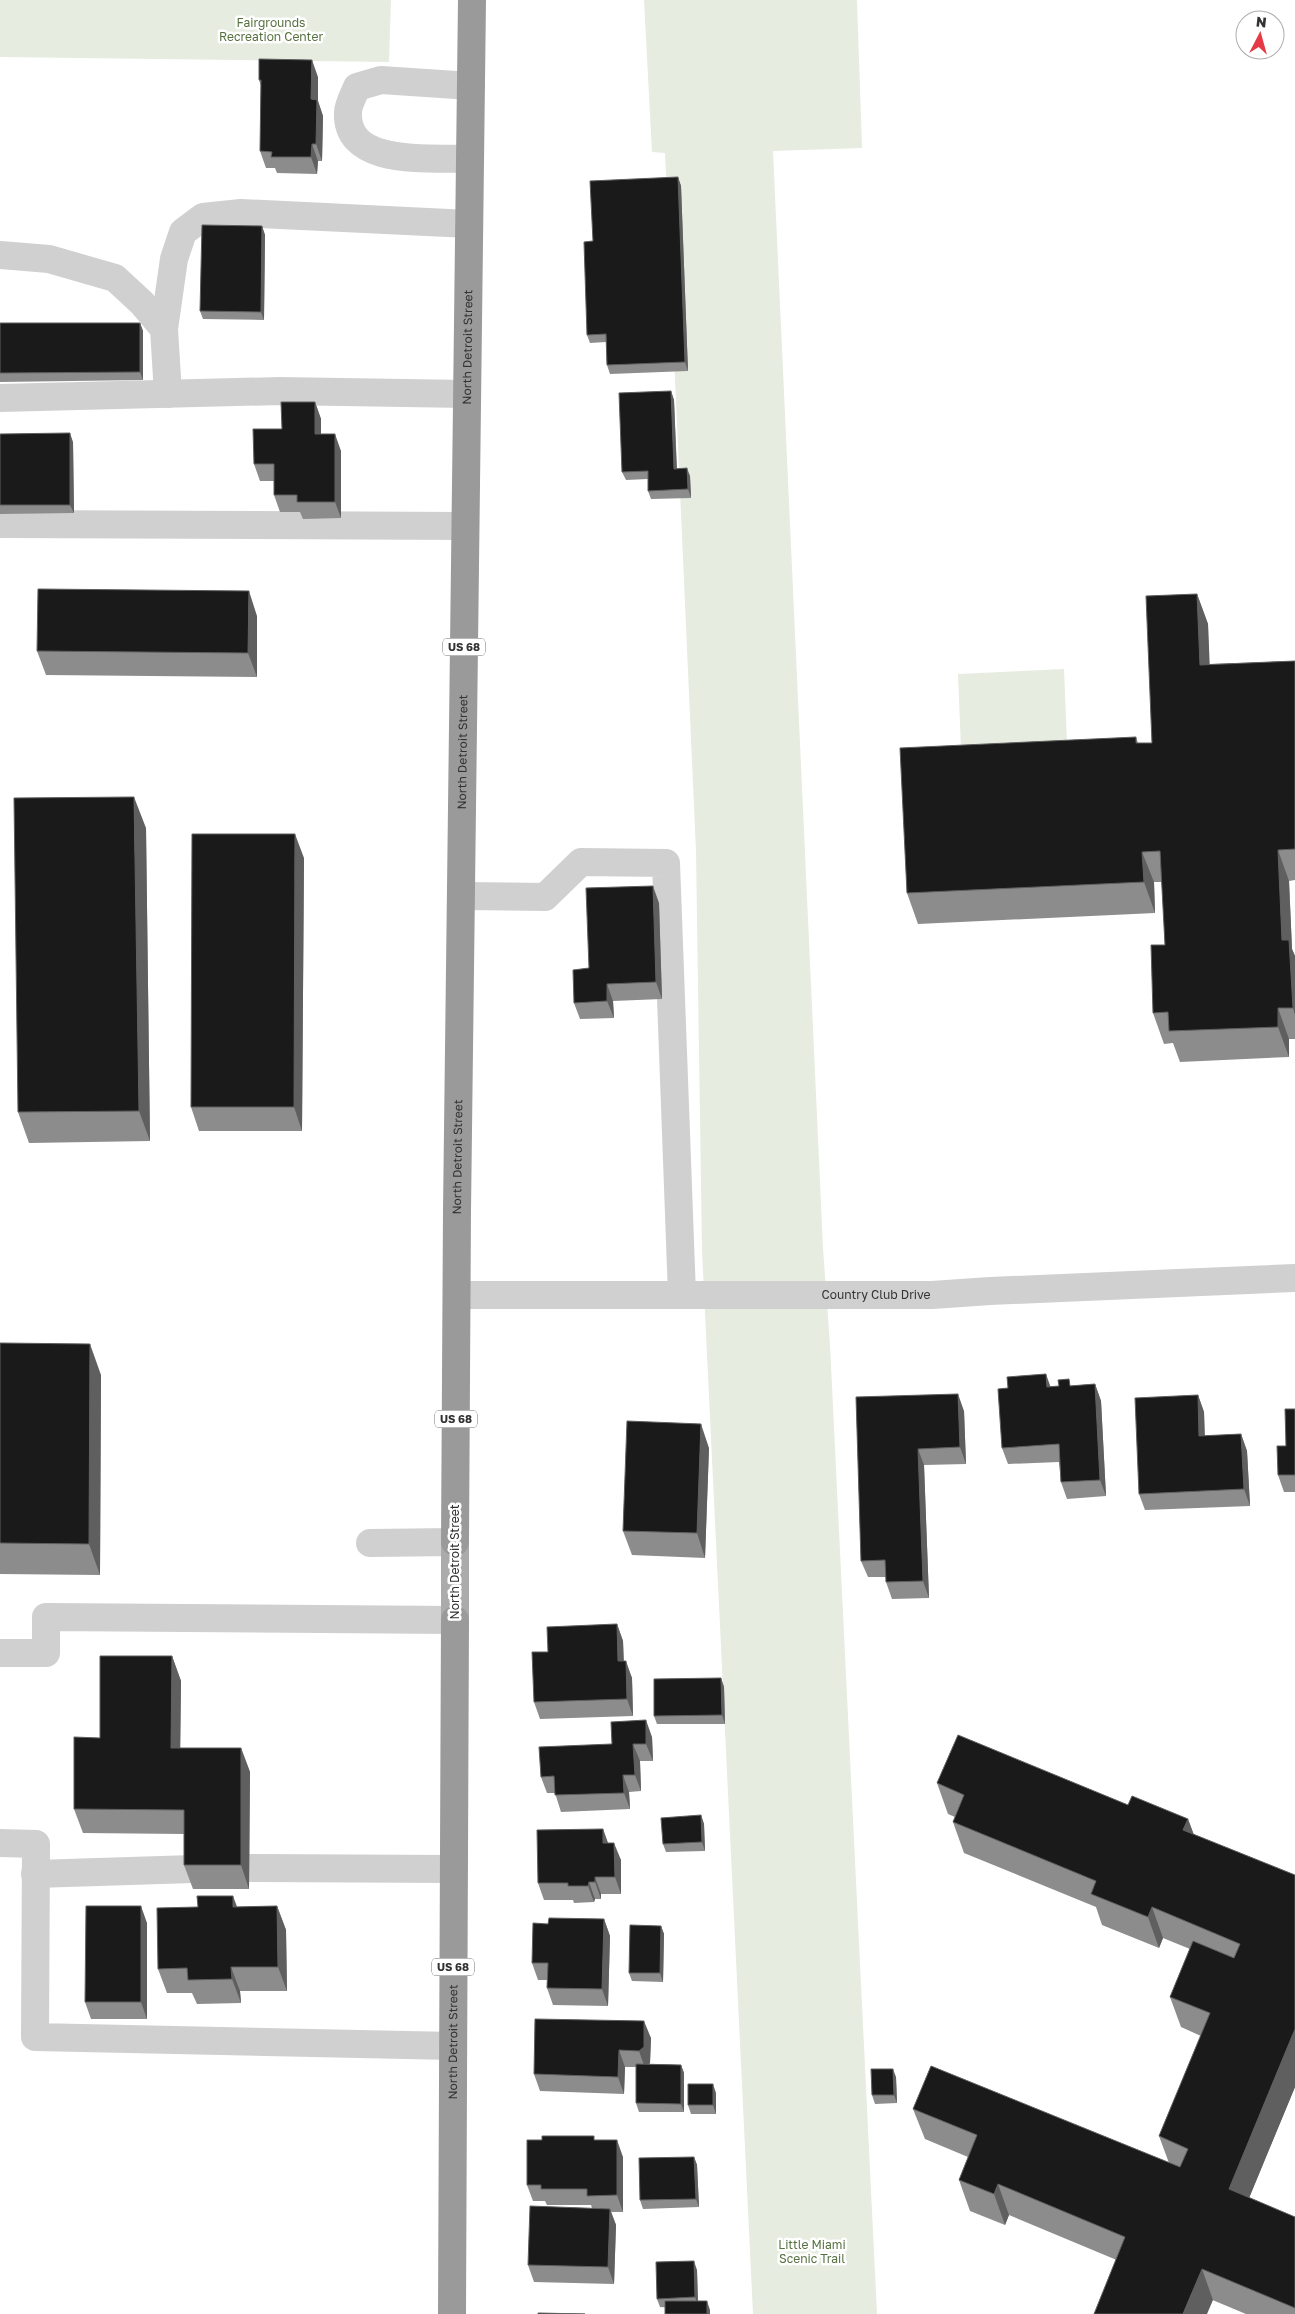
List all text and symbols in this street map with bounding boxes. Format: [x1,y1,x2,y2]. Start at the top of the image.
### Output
north arrow [1235,10,1285,60]
text: N [1255,13,1268,31]
park label: Fairgrounds Recreation Center [219,15,323,44]
street label: North Detroit Street [459,289,475,405]
road number: US 68 [443,638,485,656]
street label: North Detroit Street [454,694,470,810]
street label: North Detroit Street [449,1099,465,1215]
street label: Country Club Drive [822,1287,931,1302]
road number: US 68 [435,1410,477,1428]
street label: North Detroit Street [447,1504,462,1619]
road number: US 68 [432,1958,474,1975]
street label: North Detroit Street [445,1984,460,2100]
park label: Little Miami Scenic Trail [778,2237,846,2266]

